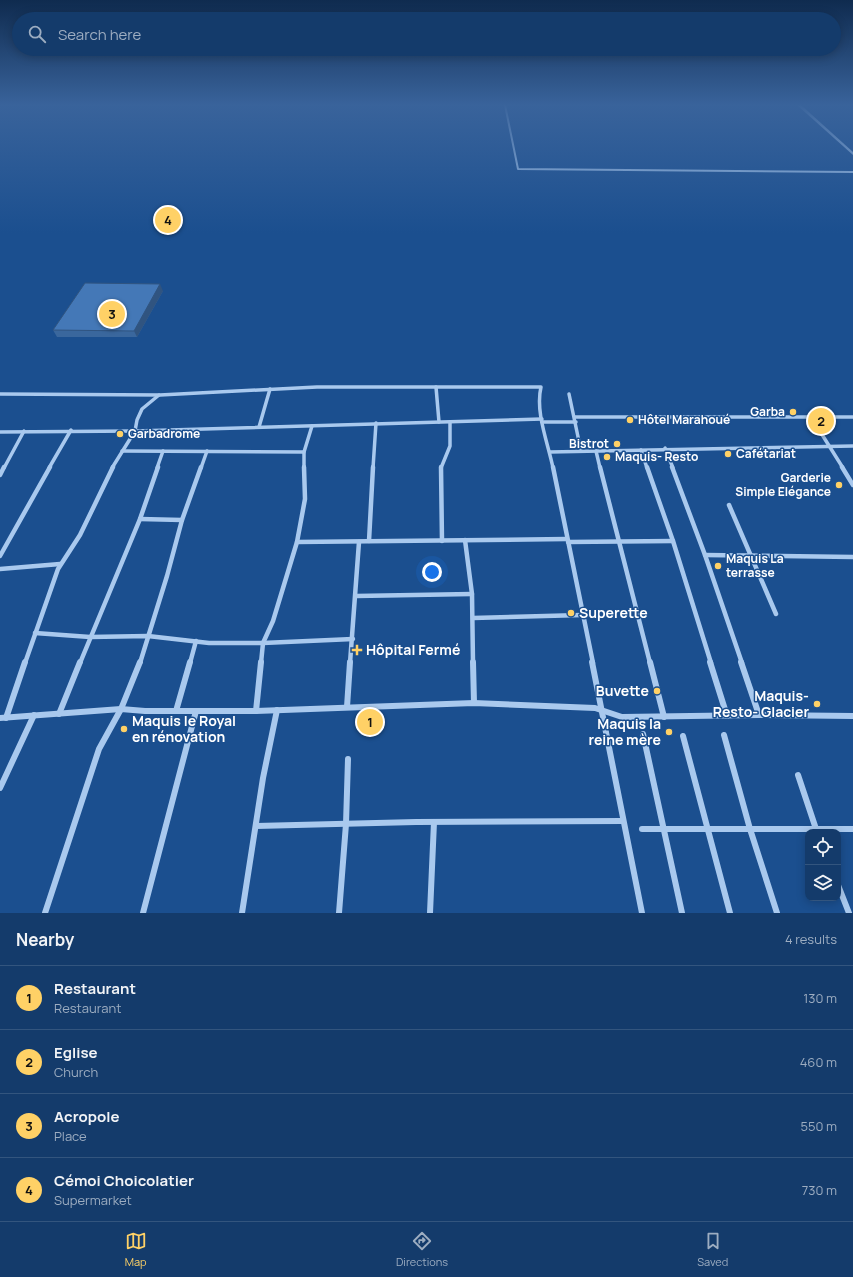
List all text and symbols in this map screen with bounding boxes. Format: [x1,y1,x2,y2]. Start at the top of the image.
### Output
search box [12,12,841,56]
icon: search [26,23,48,45]
text: Search here [58,24,141,45]
pin: 4 [155,205,181,235]
pin: 3 [99,299,125,329]
place label: Garba [750,403,785,420]
pin: 2 [808,406,834,436]
marker: Garba [788,407,798,417]
place label: Hôtel Marahoué [638,411,730,428]
marker: Hôtel Marahoué [625,415,635,425]
place label: Garbadrome [128,425,200,442]
marker: Garbadrome [115,429,125,439]
place label: Bistrot [569,435,609,452]
marker: Bistrot [612,439,622,449]
place label: Cafétariat [736,445,796,462]
place label: Maquis- Resto [615,448,698,465]
marker: Cafétariat [723,449,733,459]
marker: Maquis- Resto [602,452,612,462]
place label: Garderie Simple Elégance [735,469,831,500]
marker: Garderie Simple Elégance [834,480,844,490]
place label: Maquis La terrasse [726,550,784,581]
marker: Maquis La terrasse [713,561,723,571]
your location [422,562,442,582]
place label: Superette [579,603,648,622]
marker: Superette [566,608,576,618]
place label: Hôpital Fermé [366,640,460,659]
marker: Hôpital Fermé [351,644,363,656]
place label: Buvette [596,681,649,700]
marker: Buvette [652,686,662,696]
place label: Maquis- Resto- Glacier [713,686,809,721]
marker: Maquis- Resto- Glacier [812,699,822,709]
pin: 1 [357,707,383,737]
place label: Maquis le Royal en rénovation [132,711,236,746]
place label: Maquis la reine mère [588,714,661,749]
marker: Maquis le Royal en rénovation [119,724,129,734]
marker: Maquis la reine mère [664,727,674,737]
map controls [805,829,841,901]
button: locate [805,829,841,865]
button: layers [805,865,841,901]
text: Nearby [16,928,74,951]
text: 4 results [785,930,837,948]
text: Restaurant [54,978,136,999]
text: 1 [26,989,32,1007]
text: 130 m [803,989,837,1007]
text: Restaurant [54,999,121,1017]
text: Eglise [54,1042,98,1063]
text: 2 [25,1053,33,1071]
text: 460 m [800,1053,837,1071]
text: Church [54,1063,98,1081]
text: Acropole [54,1106,120,1127]
text: 3 [25,1117,33,1135]
text: 550 m [800,1117,837,1135]
text: Place [54,1127,87,1145]
text: Cémoi Choicolatier [54,1170,194,1191]
text: 4 [25,1181,33,1199]
text: 730 m [802,1181,837,1199]
text: Supermarket [54,1191,132,1209]
tab: Map [125,1230,147,1269]
tab: Directions [396,1230,448,1269]
tab: Saved [697,1230,728,1269]

